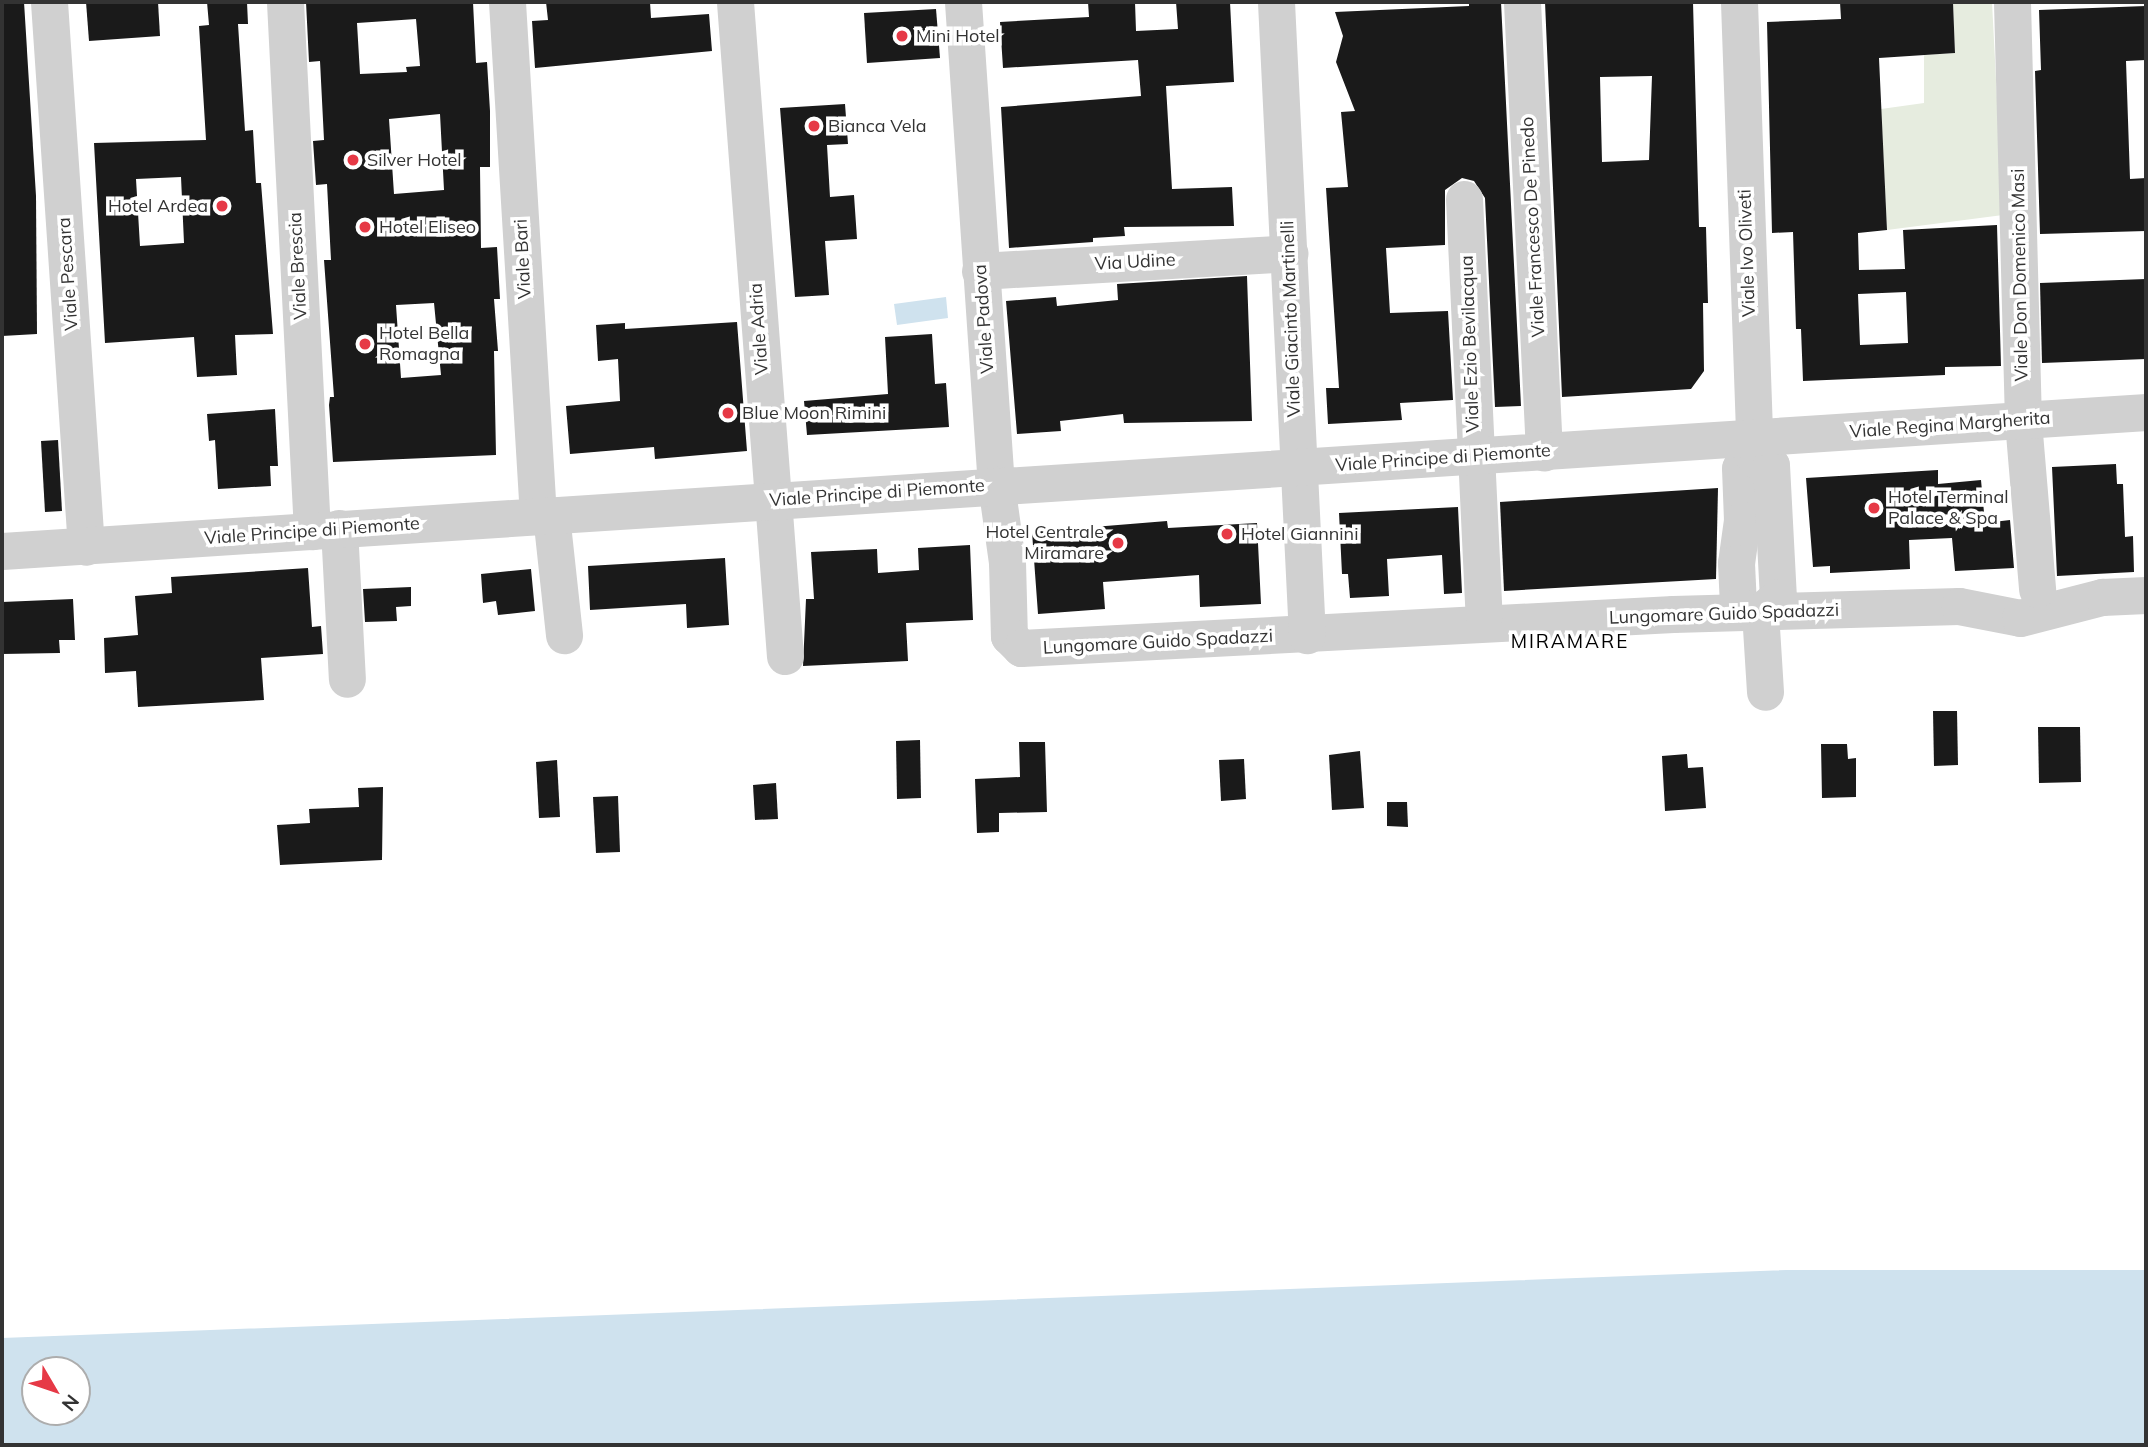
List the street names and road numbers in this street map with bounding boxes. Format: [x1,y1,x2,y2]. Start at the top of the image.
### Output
street label: Viale Francesco De Pinedo [1516,116,1550,338]
street label: Viale Don Domenico Masi [2007,168,2033,382]
street label: Viale Ivo Oliveti [1734,189,1760,317]
street label: Viale Brescia [284,212,312,320]
street label: Viale Pescara [53,217,83,331]
street label: Viale Bari [510,218,536,300]
street label: Viale Giacinto Martinelli [1277,220,1305,418]
street label: Via Udine [1094,249,1176,275]
street label: Viale Ezio Bevilacqua [1456,255,1484,433]
street label: Viale Padova [969,264,999,374]
street label: Viale Adria [745,282,773,376]
street label: Viale Regina Margherita [1849,407,2051,443]
street label: Viale Principe di Piemonte [1335,440,1551,476]
street label: Viale Principe di Piemonte [769,475,985,511]
street label: Viale Principe di Piemonte [204,513,420,549]
street label: Lungomare Guido Spadazzi [1609,599,1839,629]
street label: Lungomare Guido Spadazzi [1042,625,1274,659]

